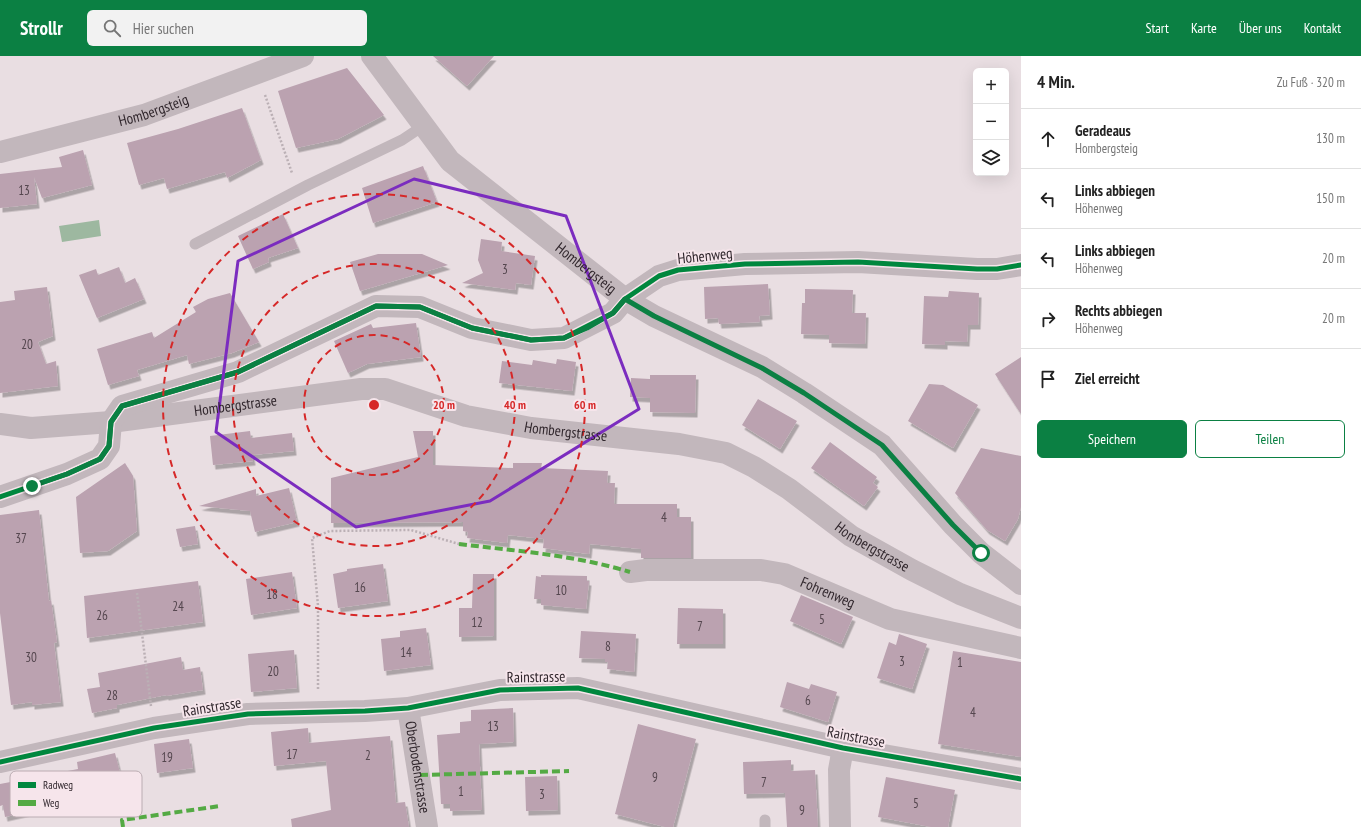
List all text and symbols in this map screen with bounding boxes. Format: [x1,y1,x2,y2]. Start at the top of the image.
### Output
search box [87,10,367,46]
text: Strollr [20,16,63,40]
icon: search [101,17,123,39]
text: Hier suchen [133,19,194,38]
text: Start [1145,19,1169,37]
text: Karte [1191,19,1217,37]
text: Über uns [1239,19,1282,37]
text: Kontakt [1304,19,1341,37]
map controls [973,68,1009,176]
button: + [973,68,1009,104]
text: 4 Min. [1037,71,1075,93]
text: Zu Fuß · 320 m [1277,74,1345,91]
street label: Hombergsteig [116,89,191,130]
button: − [973,104,1009,140]
text: Geradeaus [1075,121,1131,140]
icon: ahead [1037,128,1059,150]
text: 130 m [1316,130,1345,147]
button: layers [973,140,1009,176]
text: Hombergsteig [1075,140,1138,157]
text: Links abbiegen [1075,181,1155,200]
house number: 13 [18,182,30,199]
icon: left [1037,188,1059,210]
text: 150 m [1316,190,1345,207]
text: Höhenweg [1075,200,1123,217]
street label: Hombergsteig [552,238,621,298]
text: Links abbiegen [1075,241,1155,260]
street label: Höhenweg [677,243,733,268]
icon: left [1037,248,1059,270]
text: 20 m [1322,250,1345,267]
text: Höhenweg [1075,260,1123,277]
house number: 3 [502,261,508,278]
text: Rechts abbiegen [1075,301,1162,320]
icon: right [1037,308,1059,330]
text: 20 m [1322,310,1345,327]
text: Höhenweg [1075,320,1123,337]
house number: 20 [21,336,33,353]
icon: arrive [1037,368,1059,390]
text: Ziel erreicht [1075,369,1140,388]
street label: Hombergstrasse [193,390,278,420]
text: 20 m [433,397,455,412]
text: 40 m [504,397,526,412]
text: 60 m [574,397,596,412]
centre of rings [367,398,381,412]
street label: Hombergstrasse [523,417,608,445]
button: Speichern [1037,420,1187,458]
button: Teilen [1195,420,1345,458]
route end [23,477,41,495]
house number: 4 [661,509,667,526]
street label: Hombergstrasse [831,517,913,576]
house number: 37 [15,530,27,547]
route start [972,544,990,562]
street label: Fohrenweg [798,572,858,612]
house number: 16 [354,579,366,596]
house number: 10 [555,582,567,599]
house number: 18 [266,586,278,603]
house number: 24 [172,598,184,615]
house number: 26 [96,607,108,624]
house number: 5 [819,611,825,628]
house number: 12 [471,614,483,631]
house number: 7 [697,618,703,635]
house number: 8 [605,638,611,655]
house number: 14 [400,644,412,661]
house number: 30 [25,649,37,666]
house number: 3 [899,653,905,670]
house number: 1 [957,654,963,671]
house number: 20 [267,663,279,680]
street label: Rainstrasse [506,666,565,687]
house number: 28 [106,687,118,704]
house number: 6 [805,692,811,709]
street label: Rainstrasse [181,693,242,720]
house number: 4 [970,704,976,721]
house number: 13 [487,718,499,735]
street label: Oberbodenstrasse [401,720,435,815]
street label: Rainstrasse [825,722,887,751]
house number: 17 [286,746,298,763]
house number: 2 [365,747,371,764]
house number: 19 [161,749,173,766]
house number: 9 [652,769,658,786]
legend [10,771,142,817]
house number: 7 [761,774,767,791]
text: Radweg [43,778,73,792]
house number: 1 [458,783,464,800]
house number: 3 [539,786,545,803]
house number: 5 [913,795,919,812]
text: Weg [43,796,59,810]
house number: 9 [799,802,805,819]

